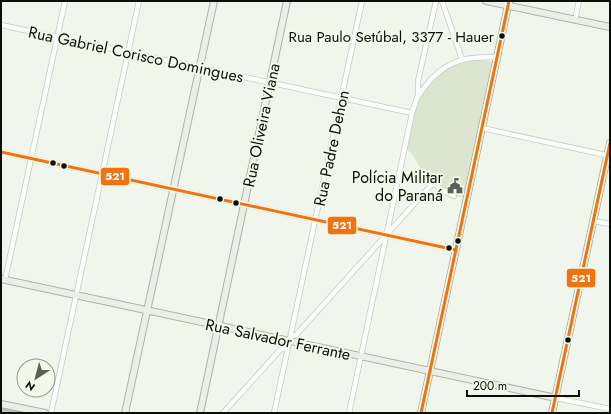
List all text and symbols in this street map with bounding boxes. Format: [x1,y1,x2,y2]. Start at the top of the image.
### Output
street label: Rua Gabriel Corisco Domingues [26,20,246,89]
place label: Rua Paulo Setúbal, 3377 - Hauer [289,26,495,48]
marker: Rua Paulo Setúbal, 3377 - Hauer [497,31,507,41]
street label: Rua Oliveira Viana [237,61,286,189]
street label: Rua Padre Dehon [308,88,355,208]
unlabelled marker [48,158,58,168]
unlabelled marker [59,161,69,171]
place label: Polícia Militar do Paraná [352,166,444,207]
line badge: 521 [100,167,130,186]
text: 521 [105,168,125,184]
public building icon: Polícia Militar do Paraná [446,177,464,195]
unlabelled marker [215,194,225,204]
unlabelled marker [231,198,241,208]
line badge: 521 [327,216,357,235]
text: 521 [332,217,352,233]
unlabelled marker [453,236,463,246]
unlabelled marker [444,243,454,253]
line badge: 521 [566,268,596,288]
text: 521 [571,270,591,286]
street label: Rua Salvador Ferrante [203,313,353,366]
unlabelled marker [563,335,573,345]
north arrow [16,358,56,398]
scale bar [467,372,579,398]
text: N [22,377,38,395]
text: 200 m [473,377,507,395]

